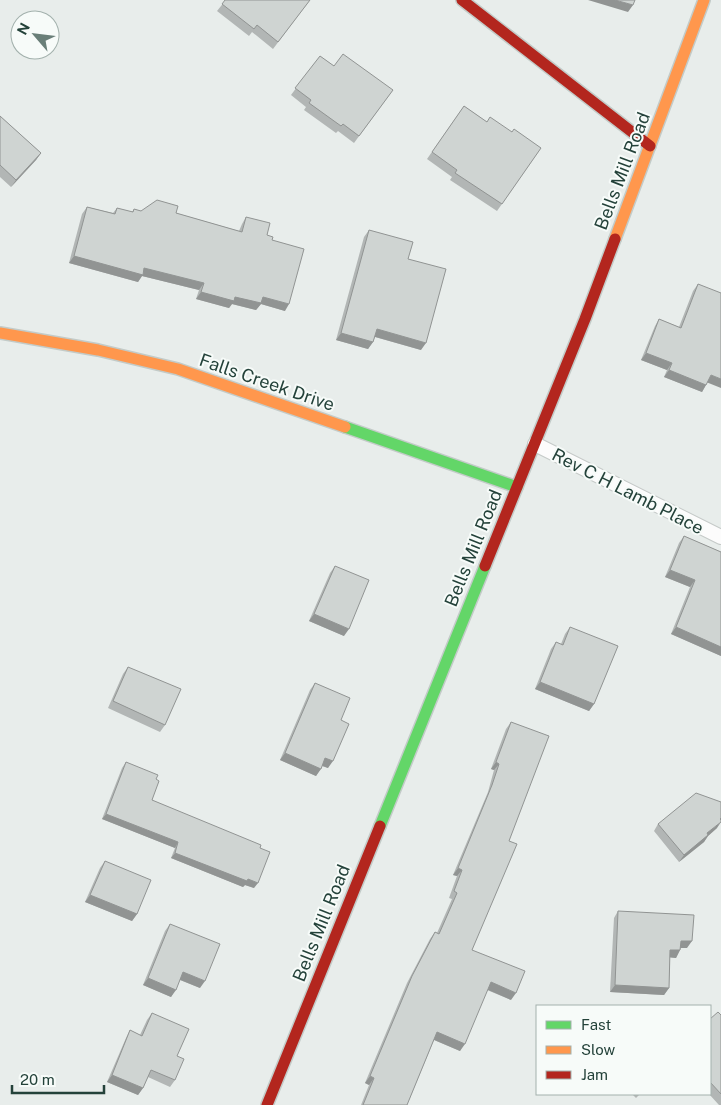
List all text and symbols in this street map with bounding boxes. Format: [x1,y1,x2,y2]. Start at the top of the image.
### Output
north arrow [10,10,60,60]
text: N [14,20,33,37]
street label: Bells Mill Road [590,109,654,233]
street label: Falls Creek Drive [197,349,337,415]
street label: Rev C H Lamb Place [549,444,707,538]
street label: Bells Mill Road [440,486,506,610]
street label: Bells Mill Road [288,861,354,985]
legend [536,1005,711,1095]
text: Fast [581,1016,611,1033]
text: Slow [581,1041,616,1058]
scale bar [12,1062,105,1094]
text: Jam [581,1066,608,1083]
text: 20 m [20,1071,55,1088]

